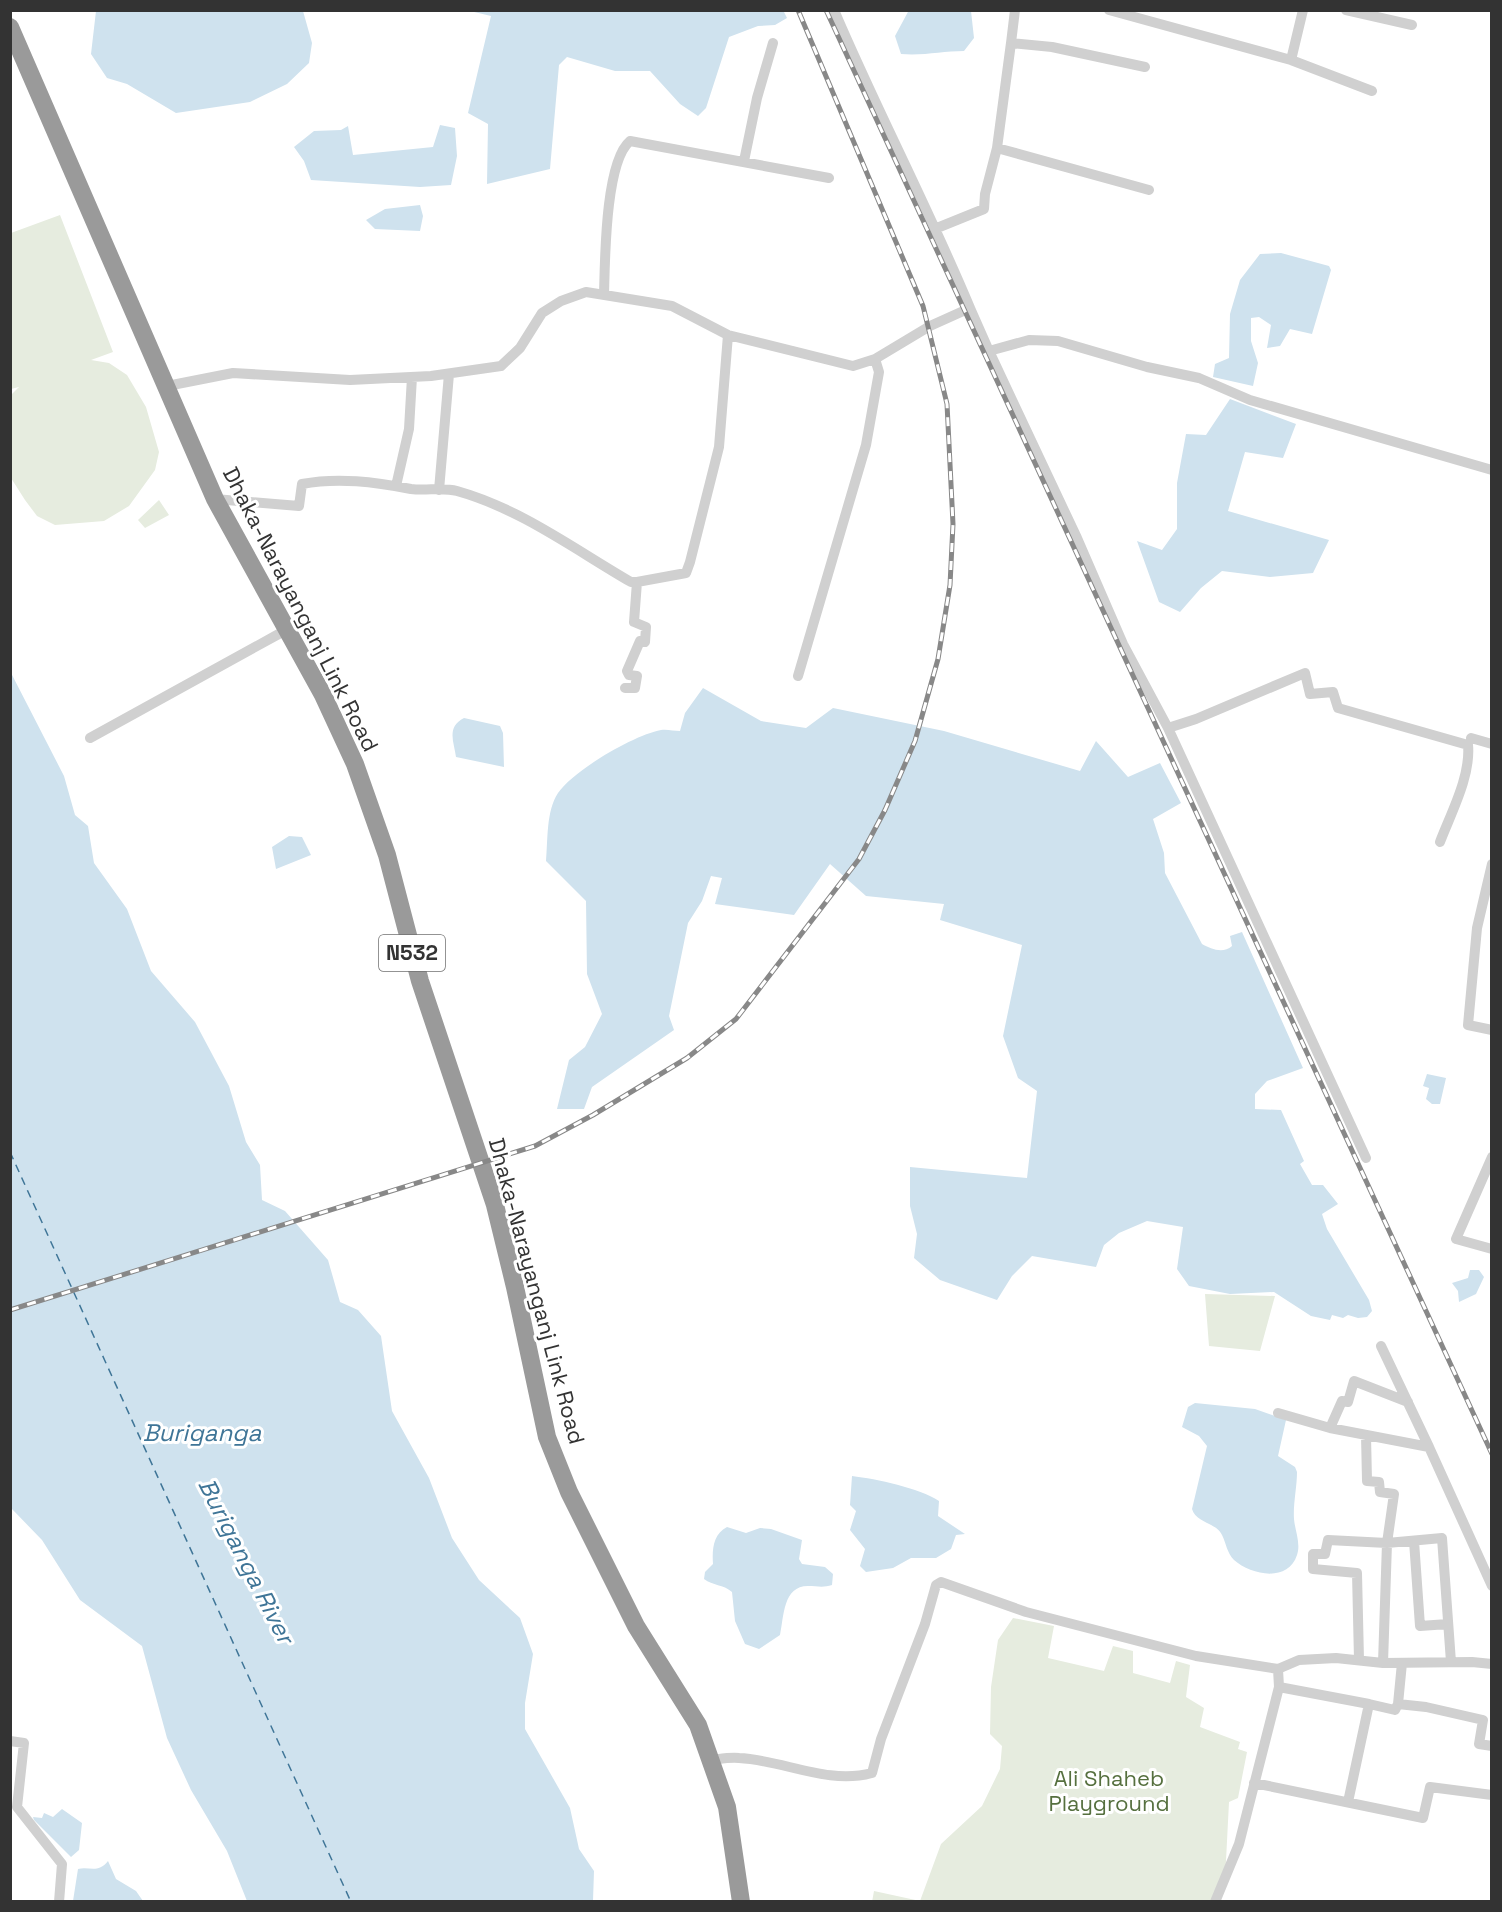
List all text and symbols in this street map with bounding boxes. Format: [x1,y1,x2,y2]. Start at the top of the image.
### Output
street label: Dhaka-Narayanganj Link Road [217,462,385,756]
road number: N532 [379,935,445,971]
street label: Dhaka-Narayanganj Link Road [483,1135,591,1447]
water label: Buriganga [143,1417,262,1448]
water label: Buriganga River [191,1473,303,1651]
park label: Ali Shaheb Playground [1048,1764,1170,1817]

